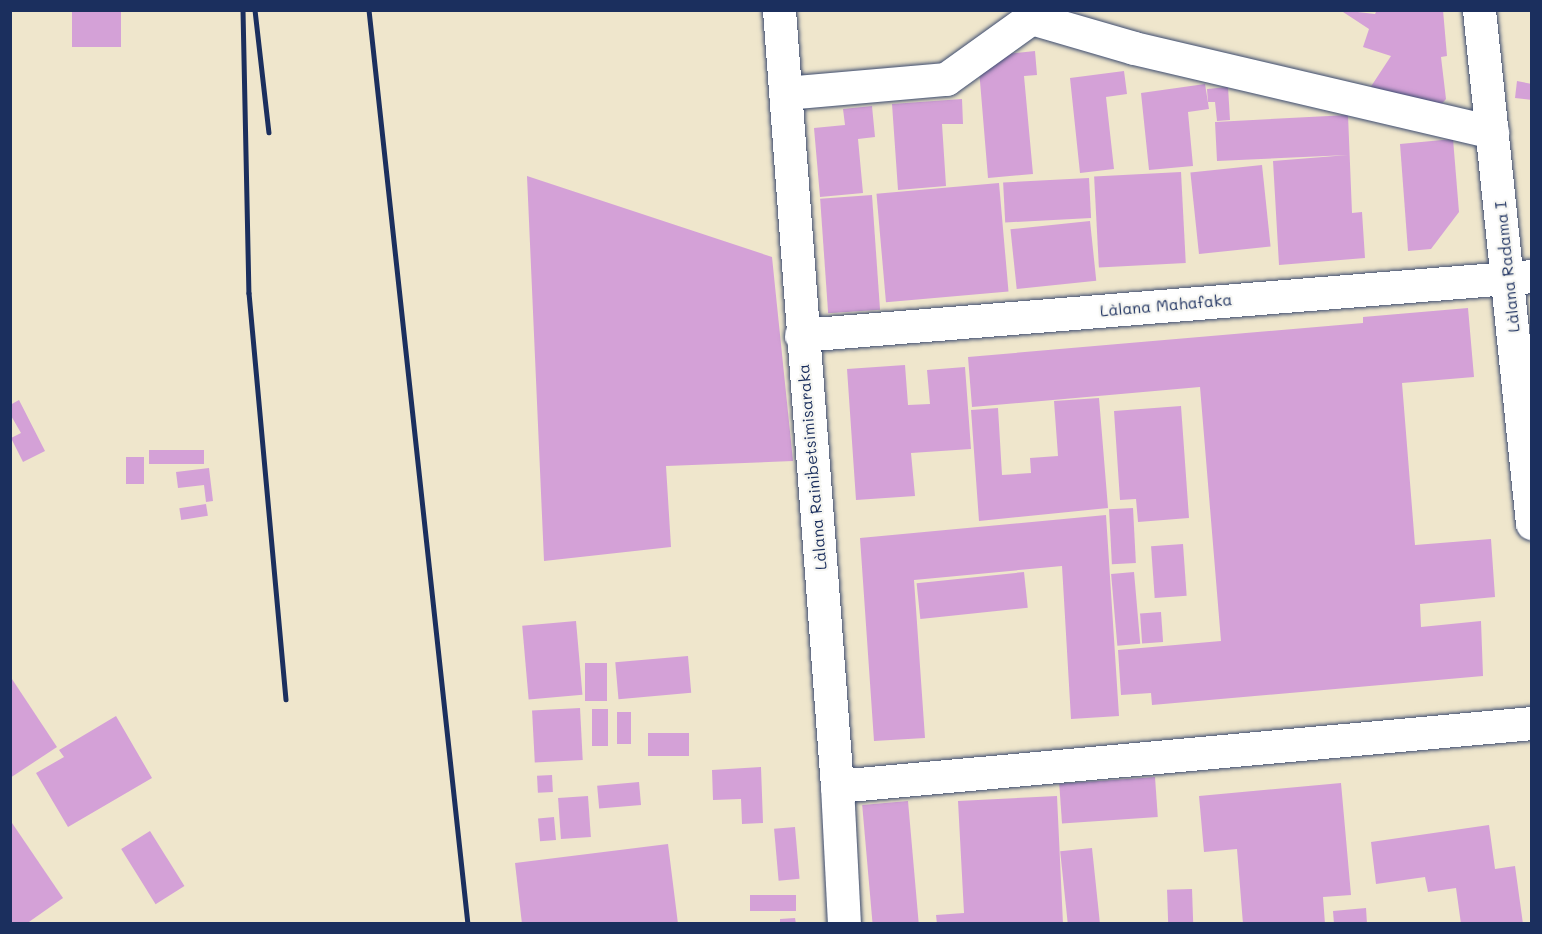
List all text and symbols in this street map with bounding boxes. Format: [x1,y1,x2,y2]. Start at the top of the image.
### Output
street label: Làlana Radama I [1491,201,1523,333]
street label: Làlana Mahafaka [1099,290,1233,320]
street label: Làlana Rainibetsimisaraka [793,363,831,571]

